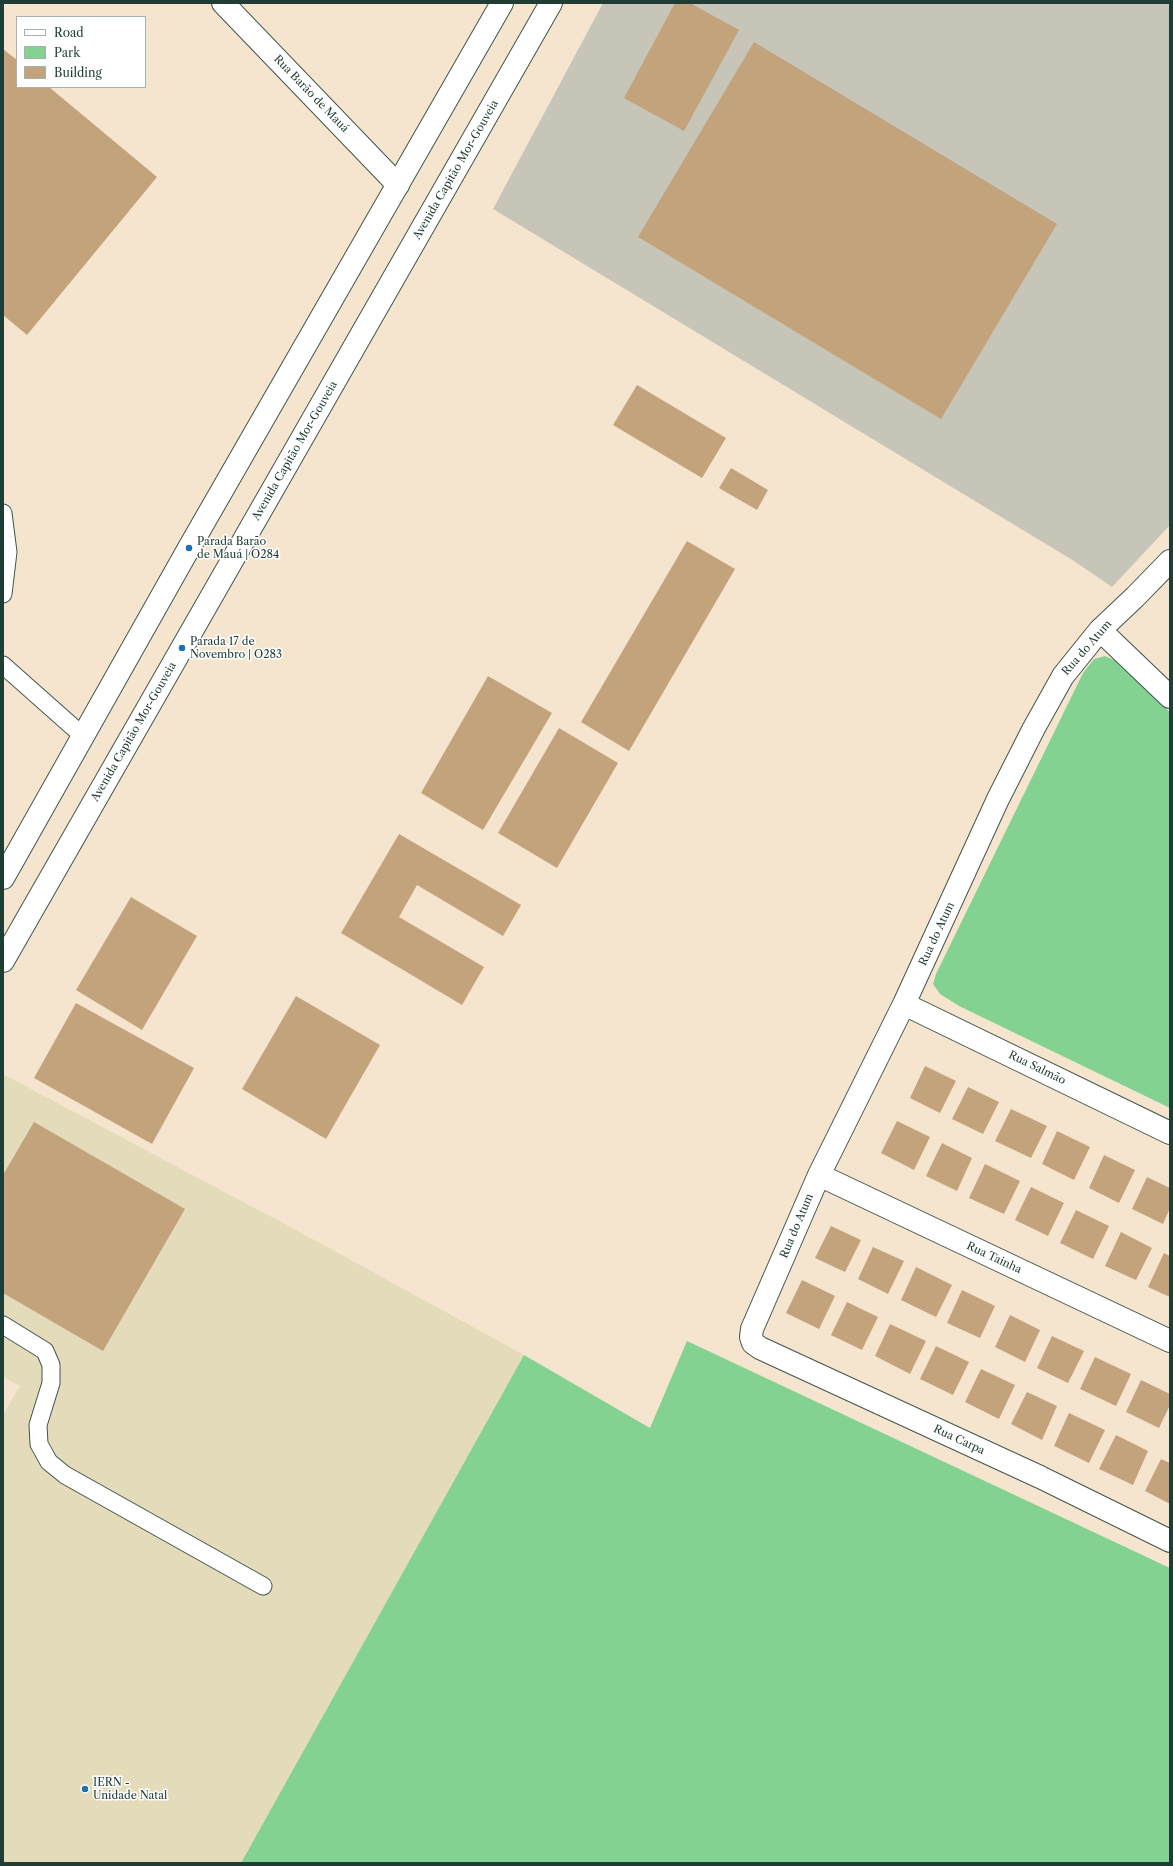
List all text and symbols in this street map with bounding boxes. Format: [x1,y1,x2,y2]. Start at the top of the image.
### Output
legend [16,16,146,88]
text: Road [54,25,84,40]
text: Park [54,45,80,60]
street label: Rua Barão de Mauá [271,53,351,135]
text: Building [54,65,102,80]
street label: Avenida Capitão Mor-Gouveia [411,98,501,242]
street label: Avenida Capitão Mor-Gouveia [250,379,340,523]
place label: Parada Barão de Mauá | O284 [197,535,279,561]
marker: Parada Barão de Mauá | O284 [184,543,194,553]
street label: Rua do Atum [1059,618,1115,678]
place label: Parada 17 de Novembro | O283 [190,635,282,661]
marker: Parada 17 de Novembro | O283 [177,643,187,653]
street label: Avenida Capitão Mor-Gouveia [89,660,179,804]
street label: Rua do Atum [916,900,958,968]
street label: Rua Salmão [1006,1048,1068,1088]
street label: Rua do Atum [777,1192,817,1260]
street label: Rua Tainha [964,1239,1024,1277]
street label: Rua Carpa [931,1422,987,1458]
place label: IERN - Unidade Natal [93,1776,167,1802]
marker: IERN - Unidade Natal [80,1784,90,1794]

